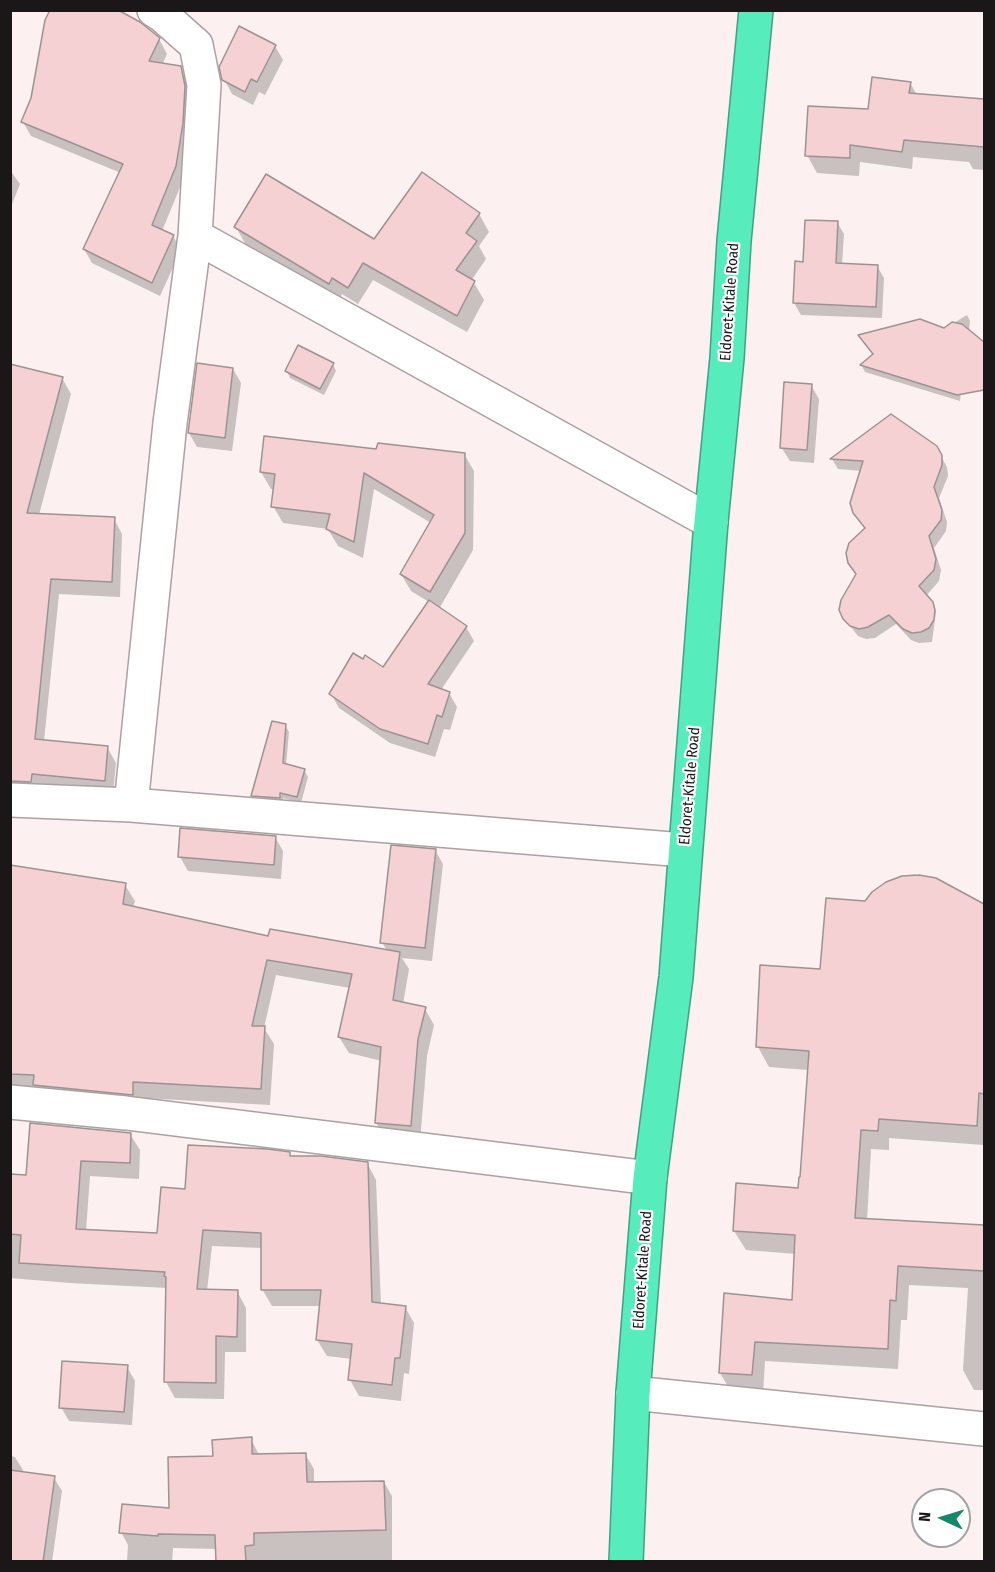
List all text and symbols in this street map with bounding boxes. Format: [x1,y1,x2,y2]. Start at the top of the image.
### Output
street label: Eldoret-Kitale Road [717,242,743,362]
street label: Eldoret-Kitale Road [676,726,704,846]
street label: Eldoret-Kitale Road [630,1210,656,1330]
north arrow [911,1488,971,1548]
text: N [915,1511,934,1522]

